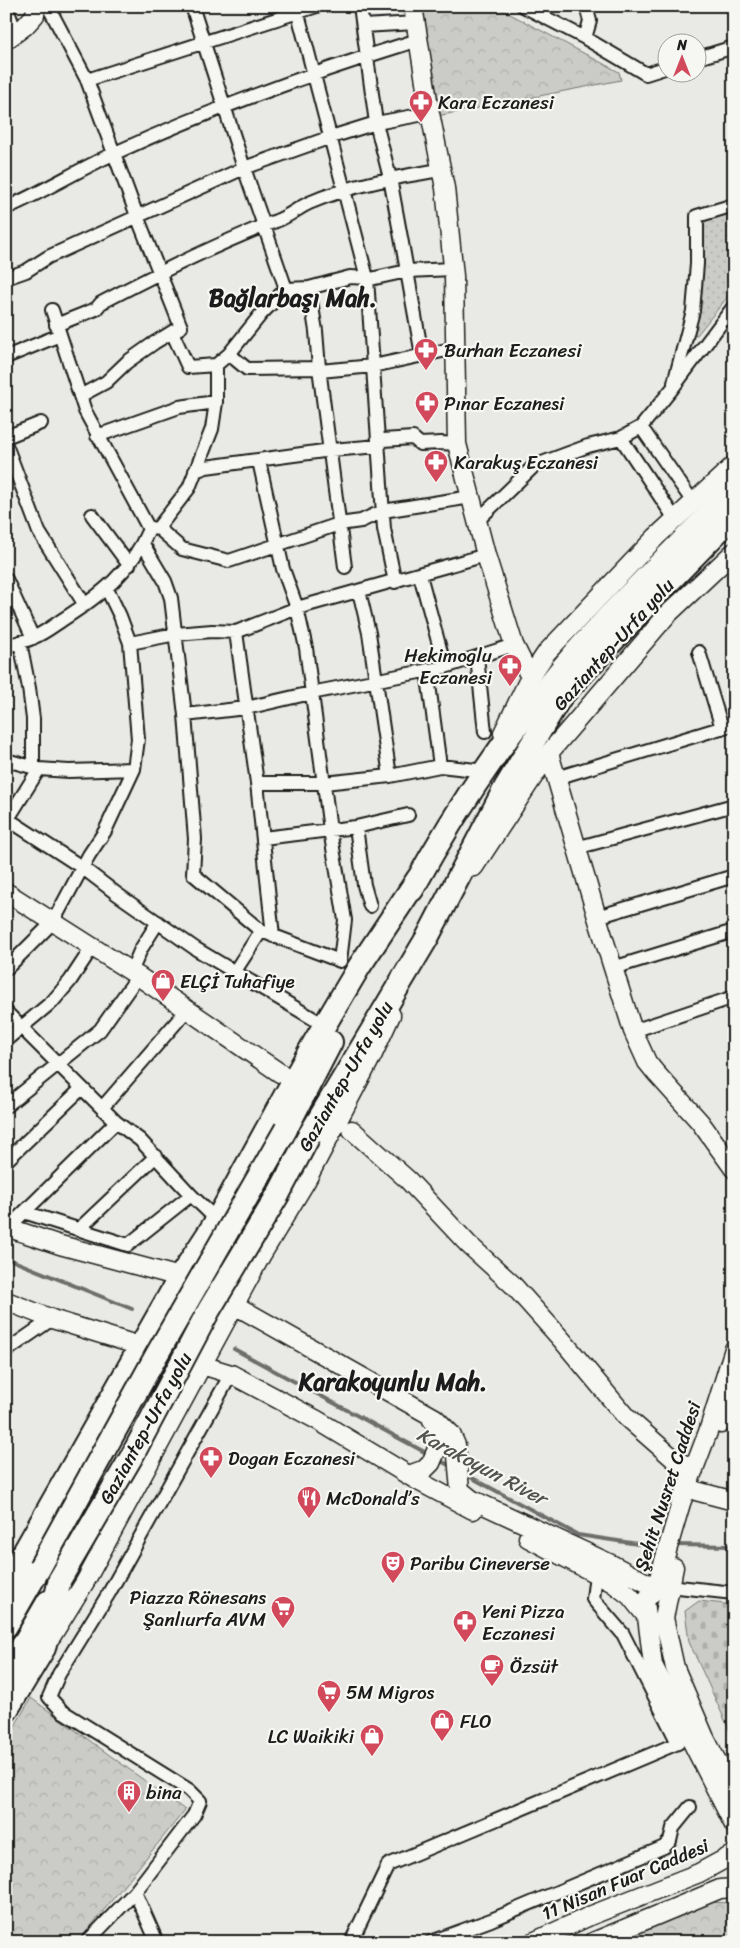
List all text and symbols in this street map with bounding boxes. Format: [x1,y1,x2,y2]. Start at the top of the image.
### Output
north arrow [658,32,708,82]
text: N [676,33,687,58]
place label: Kara Eczanesi [438,86,555,119]
pharmacy icon: Kara Eczanesi [408,89,434,123]
district label: Bağlarbaşı Mah. [209,277,377,319]
place label: Burhan Eczanesi [444,334,582,367]
pharmacy icon: Burhan Eczanesi [413,337,439,371]
place label: Pınar Eczanesi [444,387,565,420]
pharmacy icon: Pınar Eczanesi [414,390,440,424]
place label: Karakuş Eczanesi [454,446,599,479]
pharmacy icon: Karakuş Eczanesi [423,449,449,483]
street label: Gaziantep-Urfa yolu [544,570,682,718]
place label: Hekimoglu Eczanesi [404,639,493,694]
pharmacy icon: Hekimoglu Eczanesi [497,653,523,687]
place label: ELÇİ Tuhafiye [180,965,295,998]
shop icon: ELÇİ Tuhafiye [150,968,176,1002]
street label: Gaziantep-Urfa yolu [289,995,402,1158]
street label: Gaziantep-Urfa yolu [90,1346,201,1510]
district label: Karakoyunlu Mah. [298,1361,487,1403]
street label: Şehit Nusret Caddesi [624,1396,711,1575]
water label: Karakoyun River [411,1417,556,1517]
place label: Dogan Eczanesi [228,1442,356,1475]
pharmacy icon: Dogan Eczanesi [198,1445,224,1479]
place label: McDonald’s [326,1482,420,1515]
restaurant icon: McDonald’s [296,1485,322,1519]
place label: Paribu Cineverse [410,1547,550,1580]
theatre icon: Paribu Cineverse [380,1550,406,1584]
place label: Piazza Rönesans Şanlıurfa AVM [130,1581,266,1636]
supermarket icon: Piazza Rönesans Şanlıurfa AVM [270,1595,296,1629]
place label: Yeni Pizza Eczanesi [482,1595,565,1650]
pharmacy icon: Yeni Pizza Eczanesi [452,1609,478,1643]
place label: Özsüt [510,1650,559,1683]
cafe icon: Özsüt [479,1653,505,1687]
place label: 5M Migros [346,1676,435,1709]
supermarket icon: 5M Migros [316,1679,342,1713]
place label: FLO [460,1705,491,1738]
shop icon: FLO [429,1708,455,1742]
place label: LC Waikiki [268,1720,355,1753]
shop icon: LC Waikiki [359,1723,385,1757]
place label: bina [146,1776,182,1809]
building icon: bina [116,1779,142,1813]
street label: 11 Nisan Fuar Caddesi [536,1829,715,1930]

